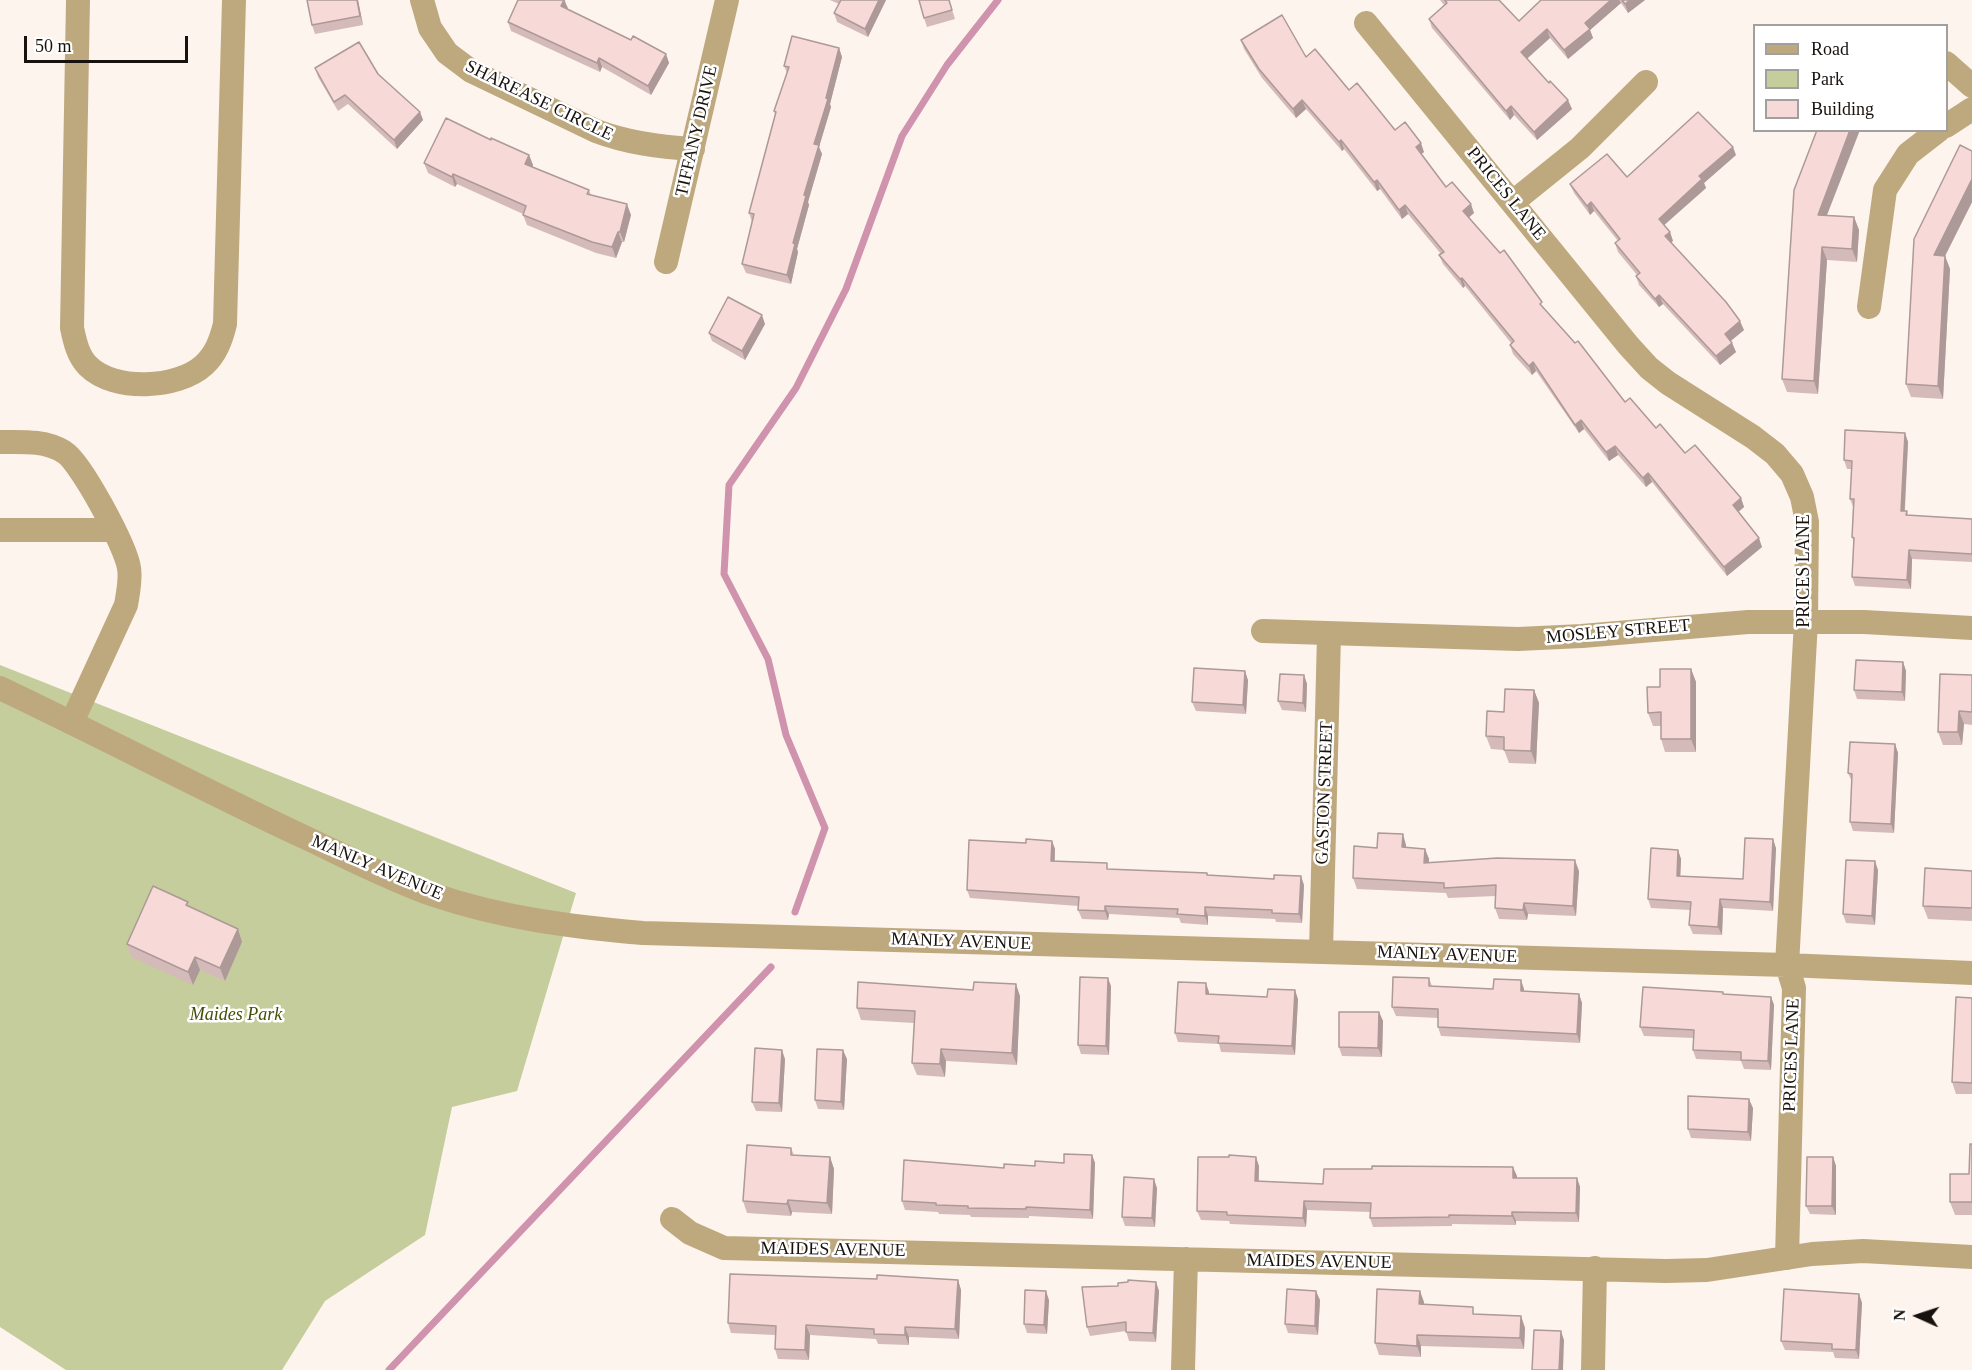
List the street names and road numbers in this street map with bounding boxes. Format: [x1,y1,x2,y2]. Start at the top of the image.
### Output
street label: SHAREASE CIRCLE [462,56,616,146]
street label: TIFFANY DRIVE [671,63,723,199]
street label: PRICES LANE [1462,143,1550,245]
street label: PRICES LANE [1793,514,1815,628]
street label: MOSLEY STREET [1545,615,1691,649]
street label: GASTON STREET [1312,721,1338,865]
street label: MANLY AVENUE [308,831,446,905]
street label: MANLY AVENUE [890,929,1032,955]
street label: MANLY AVENUE [1376,942,1518,968]
street label: PRICES LANE [1779,998,1805,1112]
street label: MAIDES AVENUE [760,1238,906,1262]
street label: MAIDES AVENUE [1246,1250,1392,1274]

